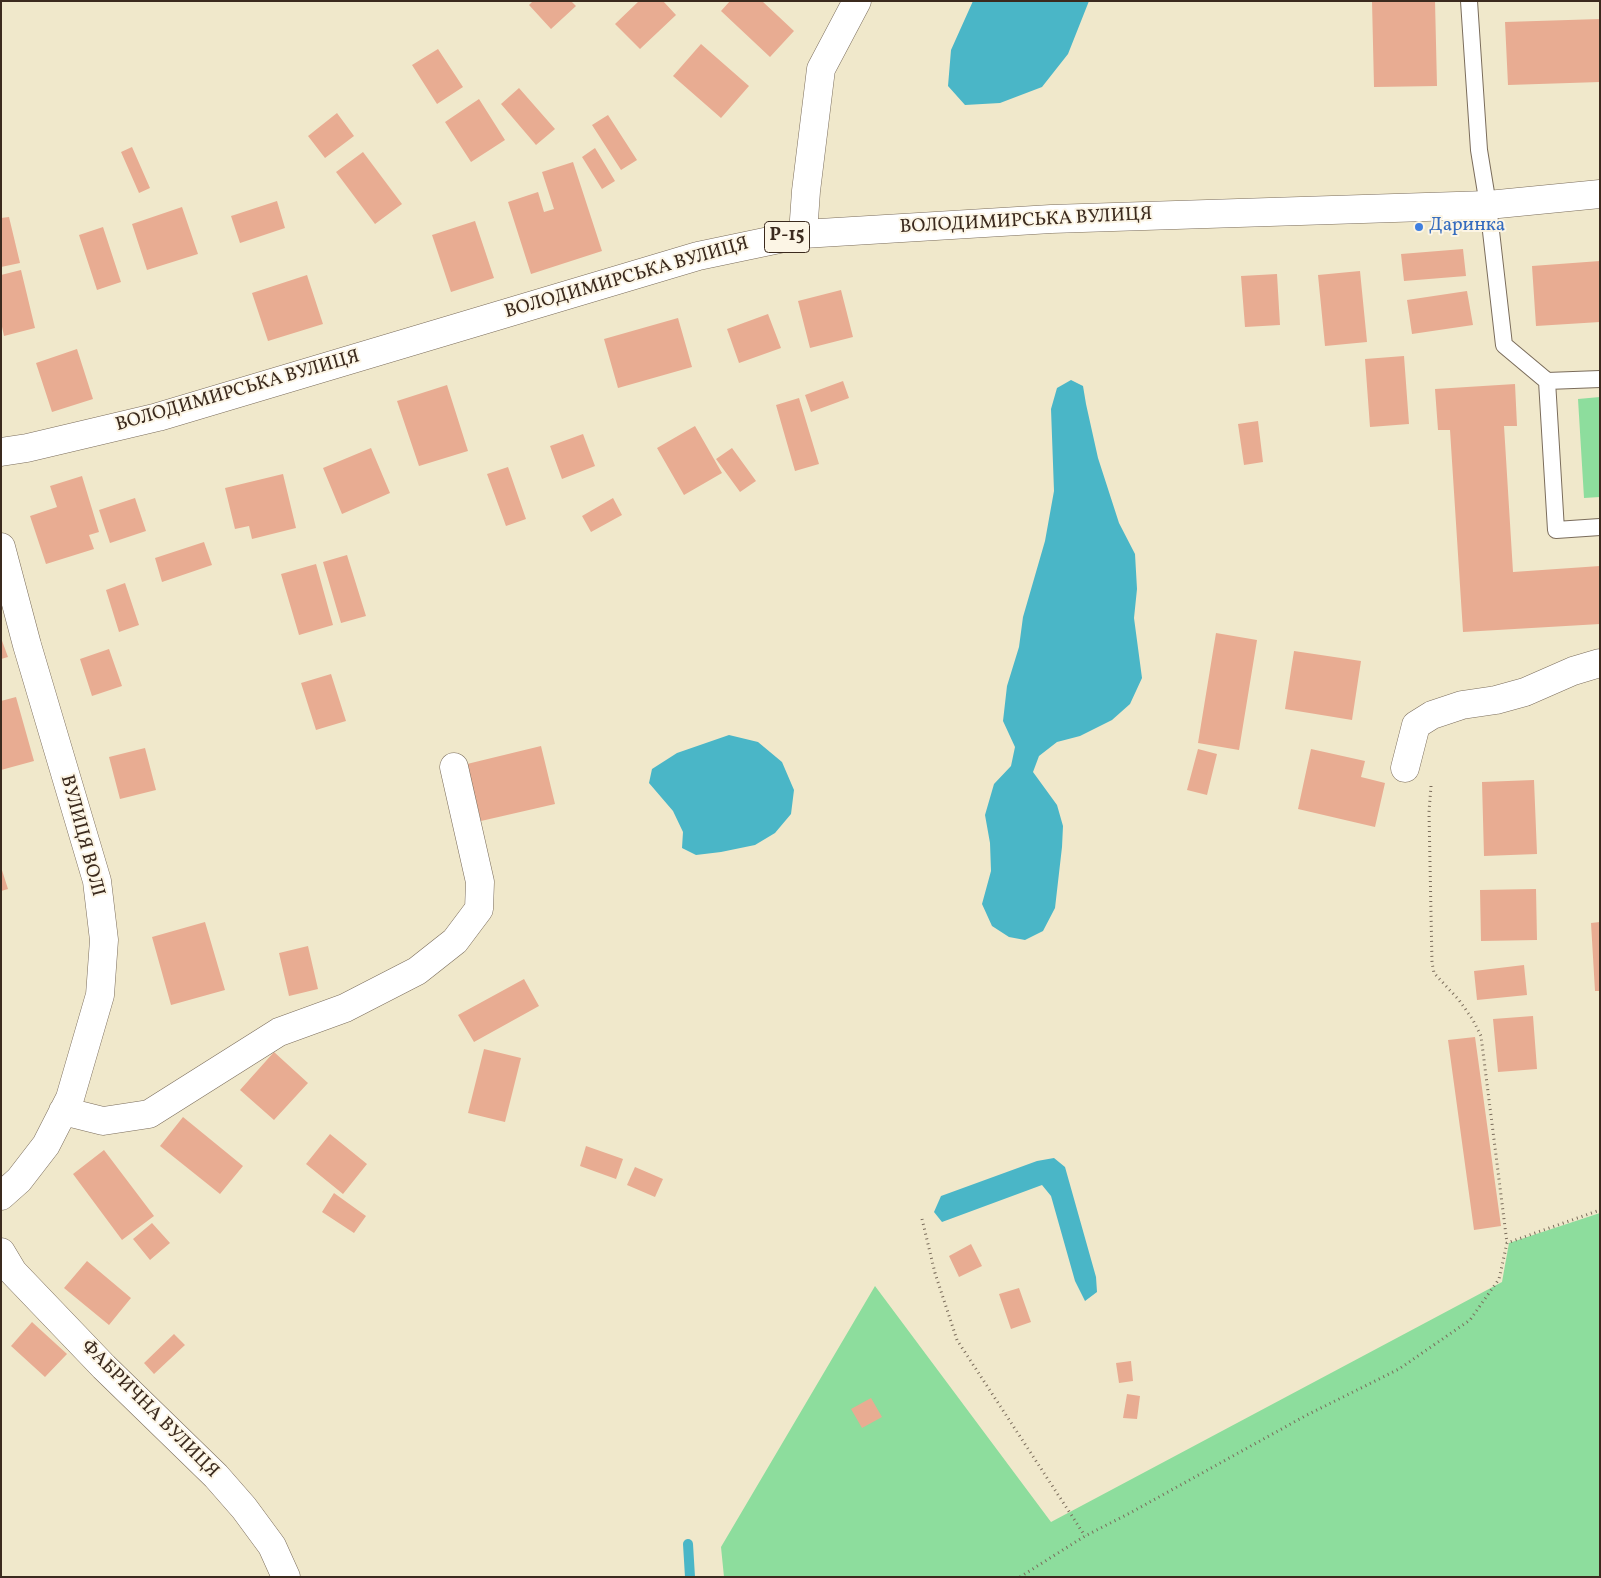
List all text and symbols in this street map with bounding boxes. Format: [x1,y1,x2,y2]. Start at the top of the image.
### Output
street label: ВОЛОДИМИРСЬКА ВУЛИЦЯ [899,204,1153,240]
place label: Даринка [1429,216,1505,238]
marker: Даринка [1413,221,1425,233]
road number: Р-15 [764,222,810,252]
street label: ВОЛОДИМИРСЬКА ВУЛИЦЯ [502,233,752,325]
street label: ВОЛОДИМИРСЬКА ВУЛИЦЯ [113,346,363,438]
street label: ВУЛИЦЯ ВОЛІ [54,773,108,899]
street label: ФАБРИЧНА ВУЛИЦЯ [75,1336,223,1484]

